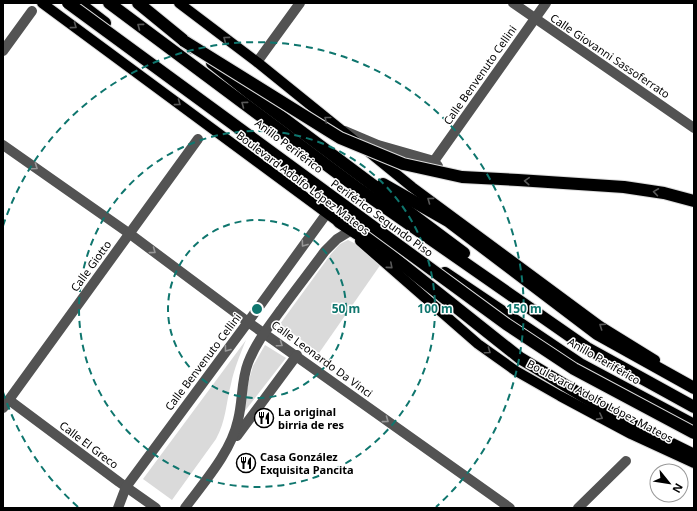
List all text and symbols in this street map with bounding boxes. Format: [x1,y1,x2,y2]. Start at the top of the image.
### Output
street label: Calle Giovanni Sassoferrato [548,10,673,101]
one-way arrow [69,22,76,29]
street label: Calle Benvenuto Cellini [440,22,520,127]
one-way arrow [137,23,144,31]
one-way arrow [223,36,230,43]
one-way arrow [174,99,181,106]
one-way arrow [242,101,249,108]
street label: Anillo Periférico [252,115,327,176]
one-way arrow [325,117,332,124]
street label: Boulevard Adolfo López Mateos [234,127,373,238]
one-way arrow [31,162,38,170]
street label: Periférico Segundo Piso [328,175,437,260]
one-way arrow [524,176,530,185]
one-way arrow [653,188,659,197]
one-way arrow [427,197,434,204]
street label: Calle Giotto [67,237,114,294]
one-way arrow [302,240,309,247]
one-way arrow [148,246,155,253]
one-way arrow [385,262,392,269]
text: 50 m [332,300,360,317]
text: 100 m [417,300,453,317]
text: 150 m [506,300,542,317]
centre of rings [250,302,264,316]
street label: Calle Benvenuto Cellini [161,310,244,413]
street label: Calle Leonardo Da Vinci [269,317,376,400]
one-way arrow [599,324,606,331]
street label: Anillo Periférico [565,334,644,388]
one-way arrow [276,339,283,347]
one-way arrow [225,345,232,352]
one-way arrow [484,346,491,354]
street label: Boulevard Adolfo López Mateos [525,356,676,446]
place label: La original birria de res [278,404,344,432]
restaurant icon: La original birria de res [253,407,275,429]
one-way arrow [596,413,603,420]
one-way arrow [381,415,388,422]
street label: Calle El Greco [57,418,122,472]
place label: Casa González Exquisita Pancita [260,449,354,477]
restaurant icon: Casa González Exquisita Pancita [235,452,257,474]
north arrow [649,463,689,503]
text: N [669,481,687,496]

